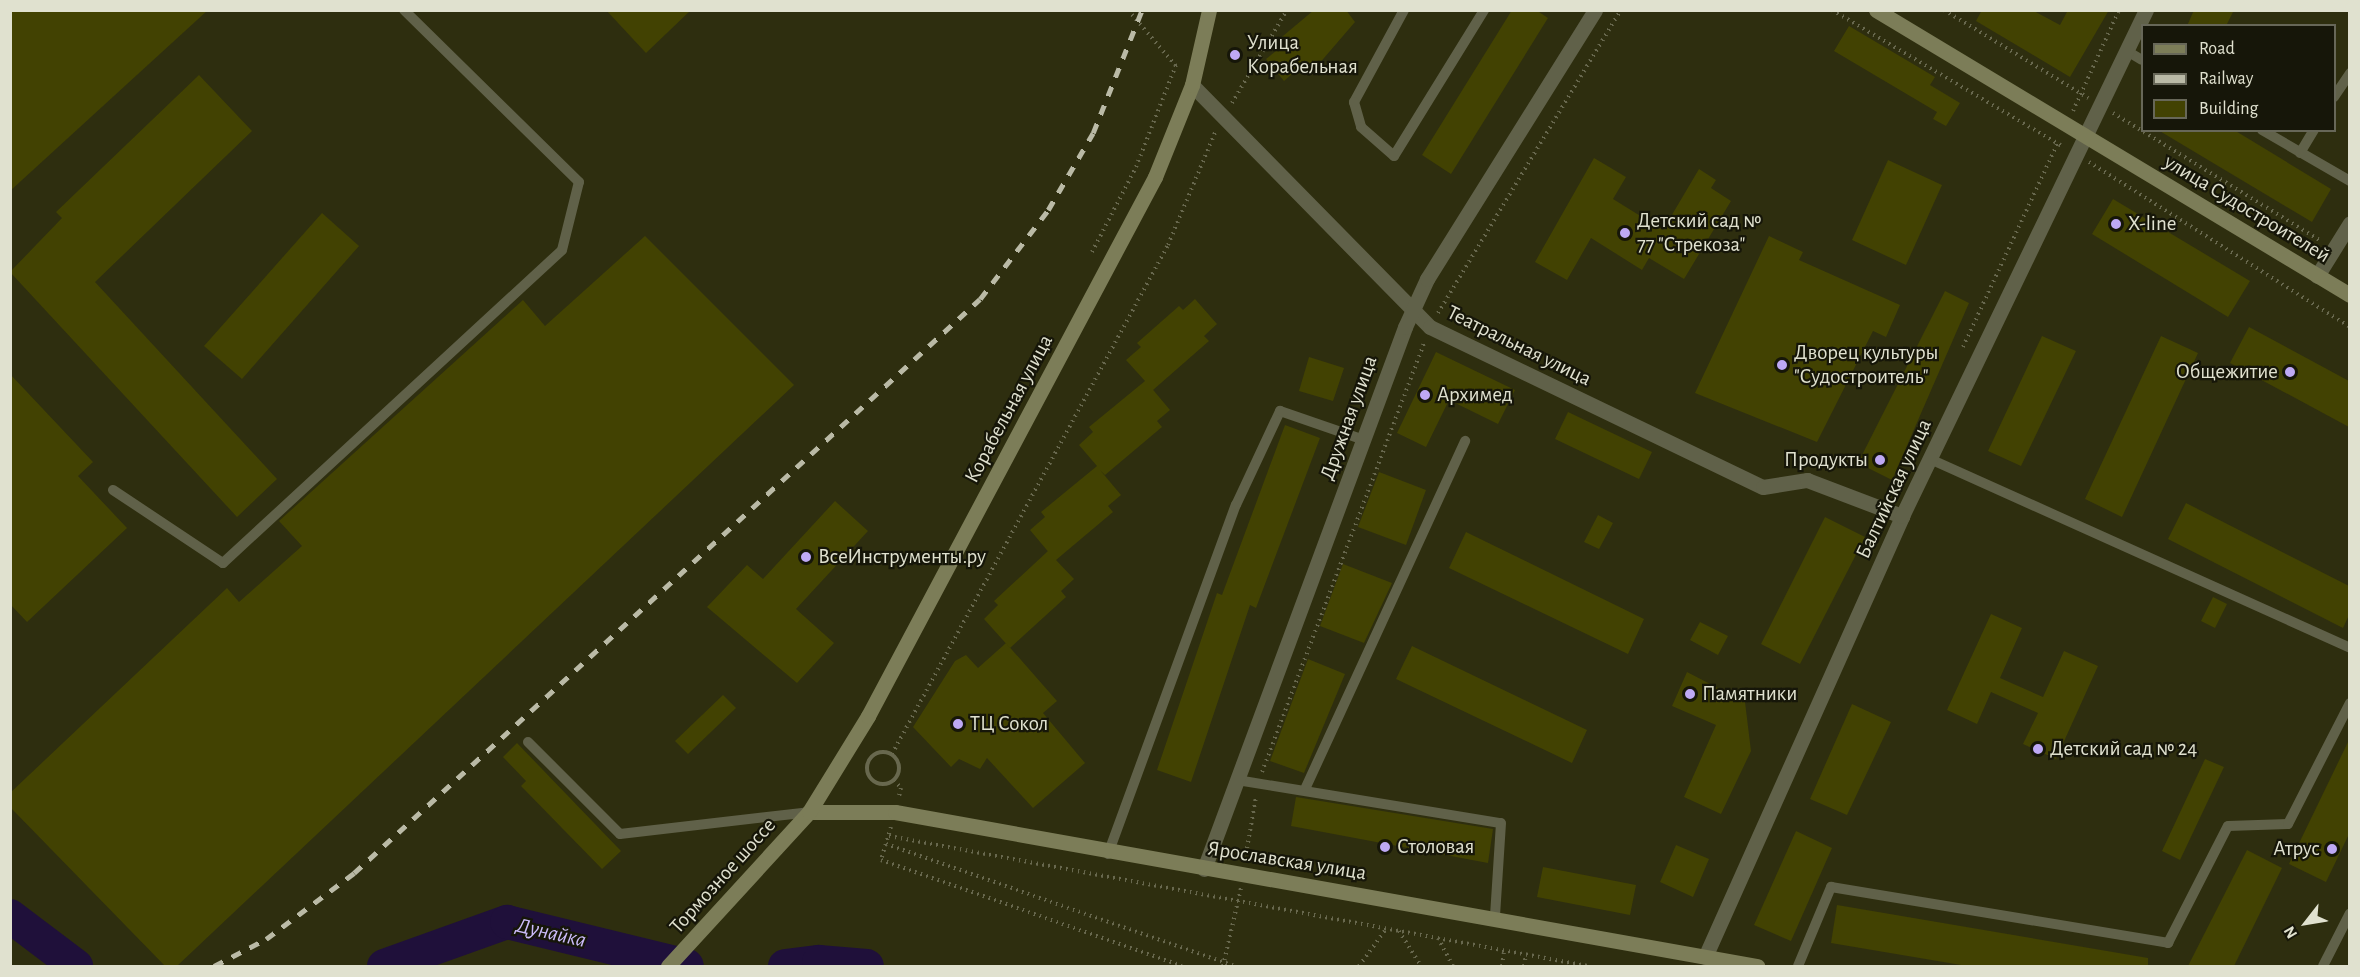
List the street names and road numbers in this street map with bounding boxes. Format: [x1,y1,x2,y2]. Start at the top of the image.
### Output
street label: улица Судостроителей [2159,149,2335,269]
street label: Театральная улица [1443,300,1595,392]
street label: Корабельная улица [959,331,1059,487]
street label: Дружная улица [1315,352,1383,484]
street label: Балтийская улица [1851,415,1937,563]
street label: Тормозное шоссе [665,813,781,939]
street label: Ярославская улица [1206,836,1368,886]

